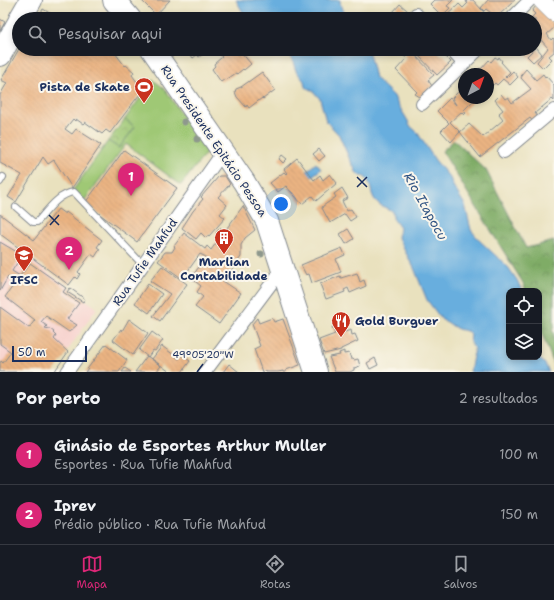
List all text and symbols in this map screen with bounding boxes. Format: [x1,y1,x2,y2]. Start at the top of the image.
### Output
search box [12,12,542,56]
icon: search [26,23,48,45]
text: Pesquisar aqui [58,24,162,44]
street label: Rua Presidente Epitácio Pessoa [157,62,271,220]
north arrow [458,68,494,104]
sports icon: Pista de Skate [133,76,155,104]
place label: Pista de Skate [40,79,130,95]
pin: 1 [118,163,144,196]
water label: Rio Itapocu [400,169,451,244]
your location [271,194,291,214]
street label: Rua Tufie Mahfud [109,215,181,309]
building icon: Marlian Contabilidade [213,227,235,255]
pin: 2 [56,237,82,270]
school or university icon: IFSC [13,244,35,272]
place label: Marlian Contabilidade [180,254,268,284]
place label: IFSC [10,272,38,288]
map controls [506,288,542,360]
button: locate [506,288,542,324]
restaurant icon: Gold Burguer [330,310,352,338]
place label: Gold Burguer [355,313,439,329]
button: layers [506,324,542,360]
scale bar [12,344,87,363]
text: 50 m [18,345,46,360]
text: 49°05'20"W [172,348,234,361]
text: Por perto [16,387,101,409]
text: 2 resultados [459,390,538,407]
text: Ginásio de Esportes Arthur Muller [54,436,327,456]
text: 1 [26,446,32,463]
text: 100 m [499,446,538,463]
text: Esportes · Rua Tufie Mahfud [54,456,232,473]
text: Iprev [54,496,96,516]
text: 2 [24,506,34,523]
text: 150 m [500,506,538,523]
text: Prédio público · Rua Tufie Mahfud [54,516,266,533]
tab: Mapa [77,553,107,592]
tab: Rotas [260,553,291,592]
tab: Salvos [444,553,477,592]

